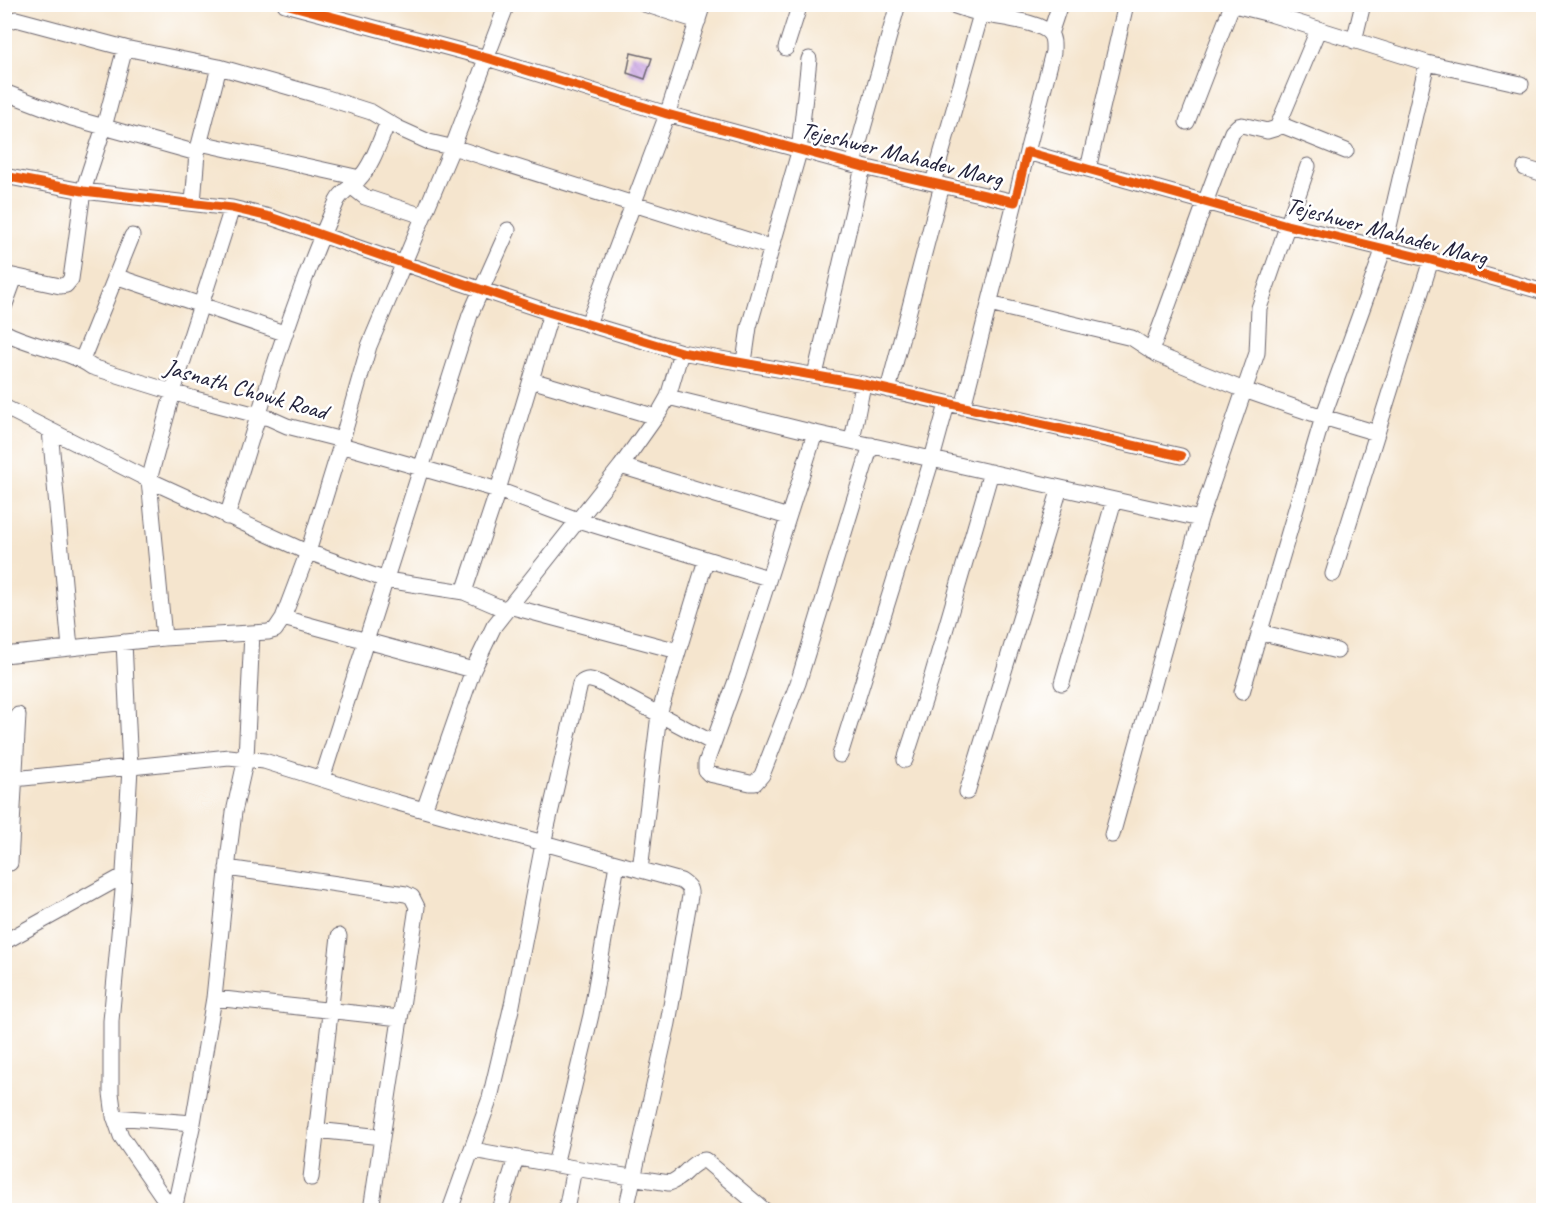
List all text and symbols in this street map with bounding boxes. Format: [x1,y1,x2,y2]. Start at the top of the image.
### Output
street label: Tejeshwer Mahadev Marg [798,114,1008,194]
street label: Tejeshwer Mahadev Marg [1283,190,1492,273]
street label: Jasnath Chowk Road [160,351,334,428]

